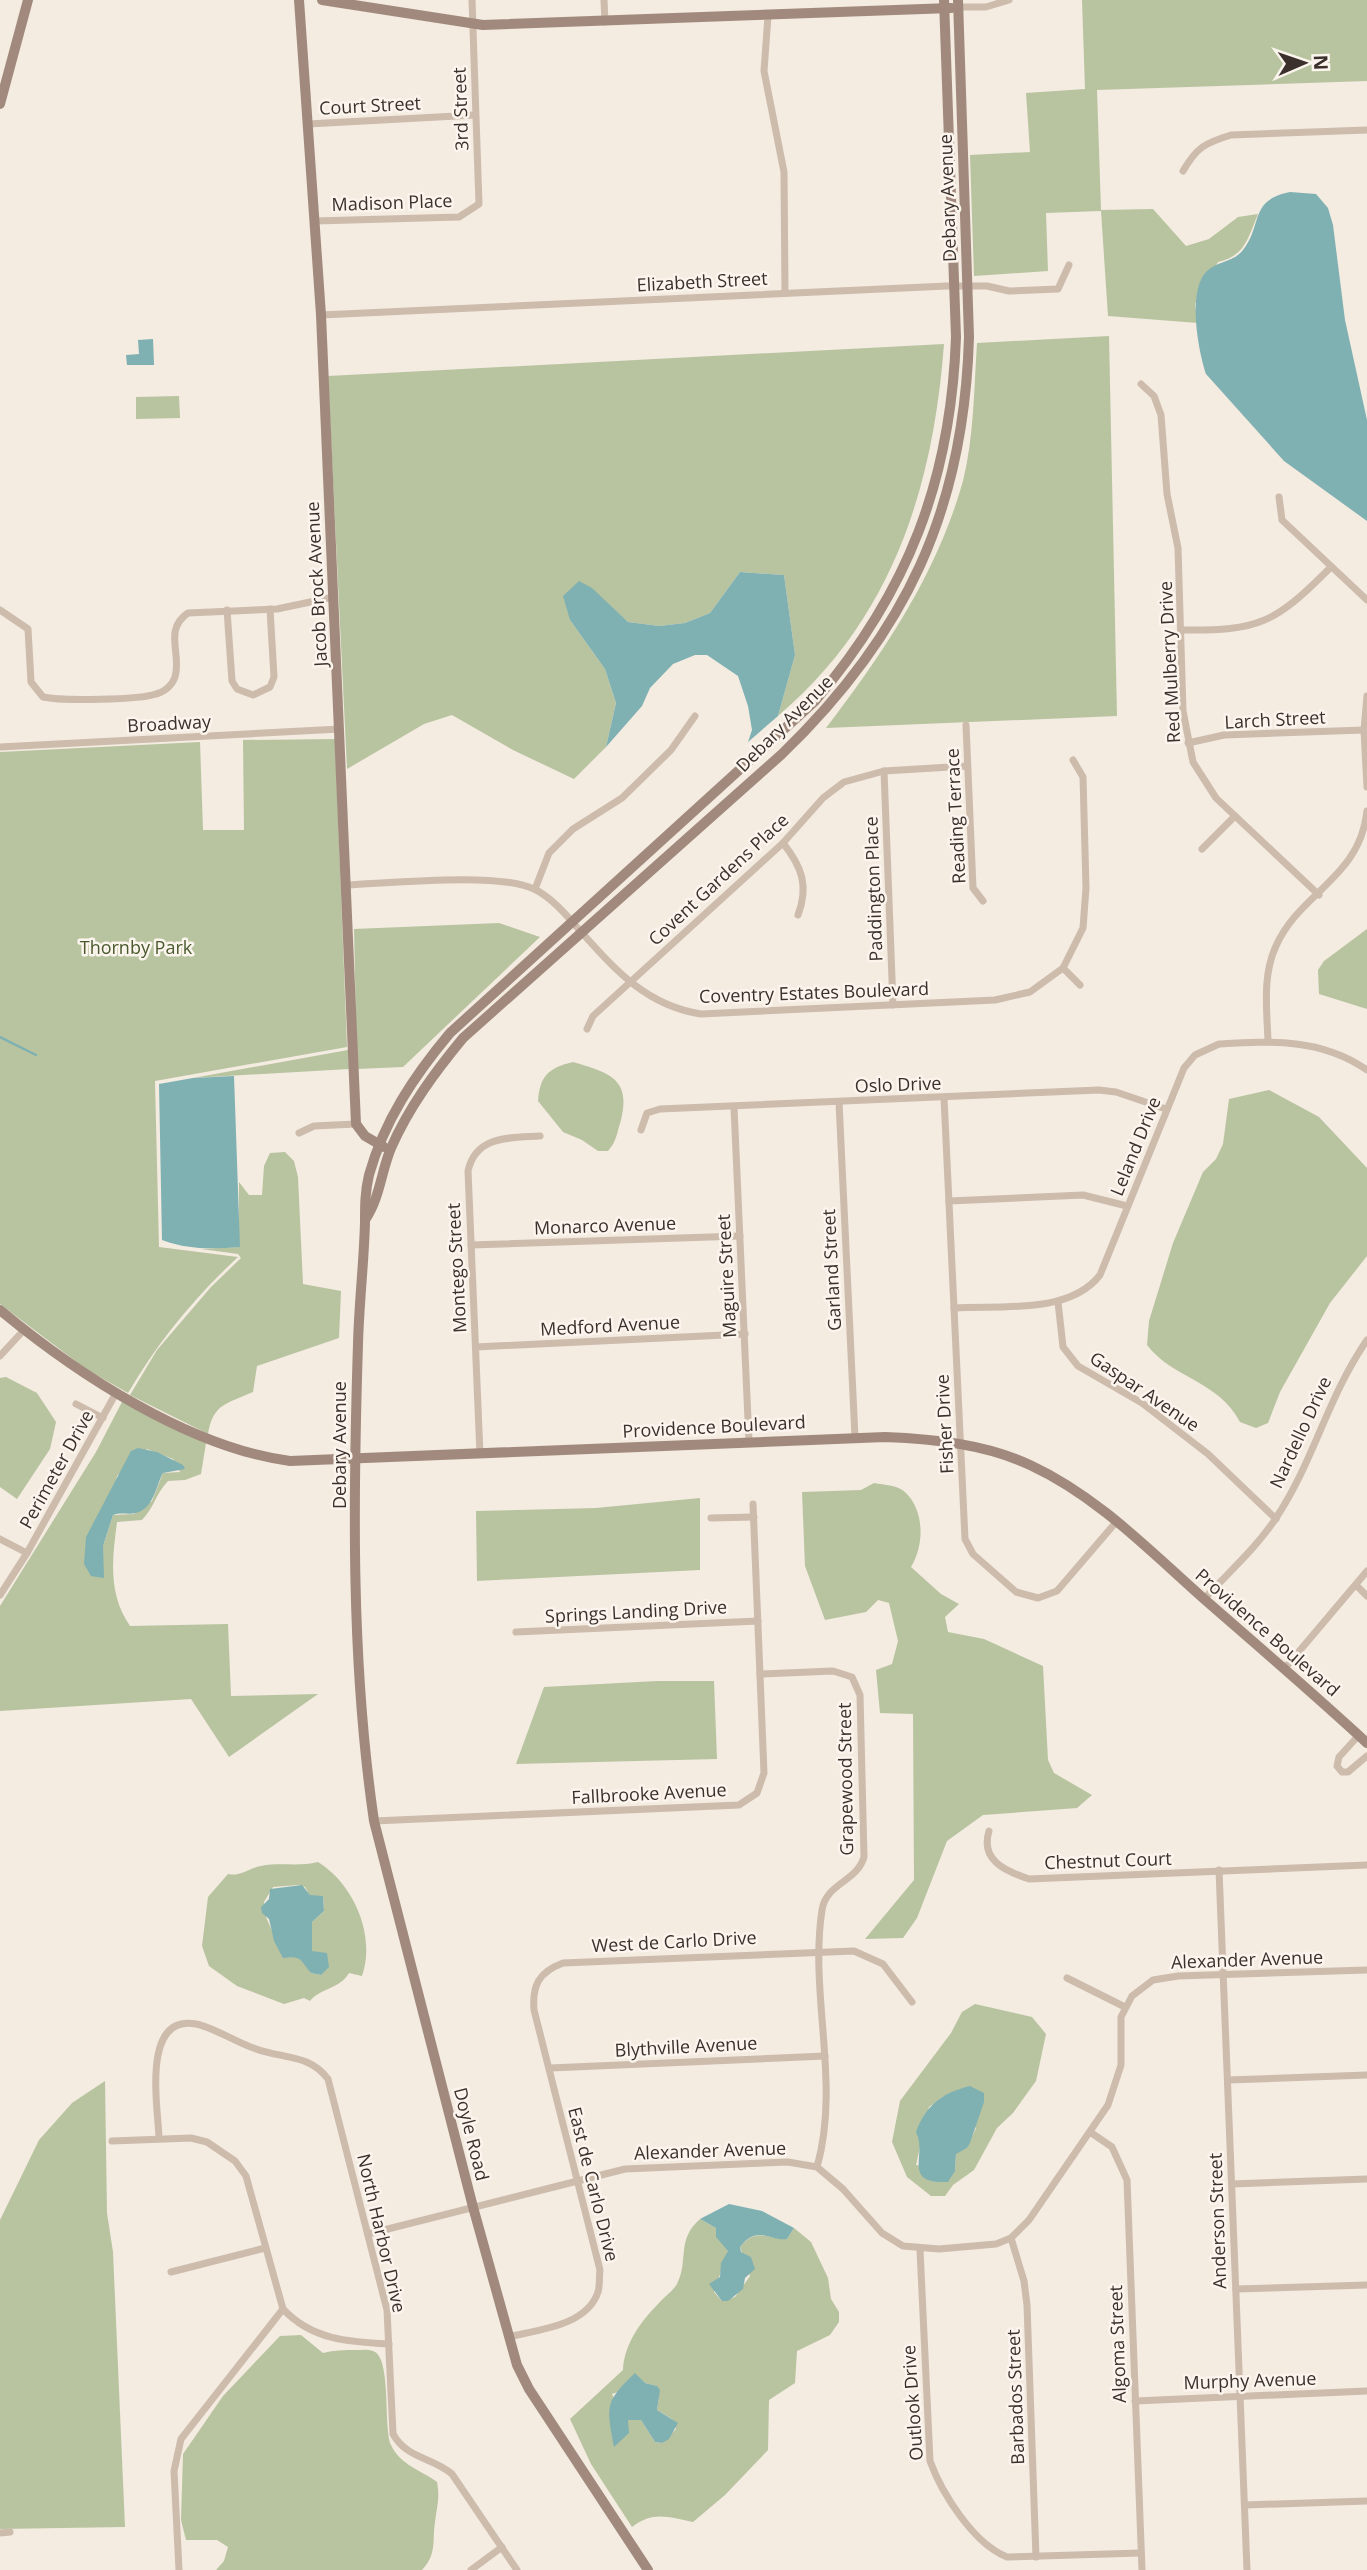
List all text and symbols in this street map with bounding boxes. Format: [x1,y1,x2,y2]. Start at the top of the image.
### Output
north arrow [1269,28,1339,98]
text: N [1308,54,1334,71]
street label: 3rd Street [447,67,473,151]
street label: Court Street [318,90,422,120]
street label: Debary Avenue [933,134,961,262]
street label: Madison Place [331,188,453,216]
street label: Elizabeth Street [636,266,768,296]
street label: Jacob Brock Avenue [300,501,332,669]
street label: Red Mulberry Drive [1153,580,1185,744]
street label: Debary Avenue [730,669,838,777]
street label: Larch Street [1224,704,1326,734]
street label: Broadway [127,709,212,737]
street label: Reading Terrace [939,748,971,884]
street label: Covent Gardens Place [643,808,793,950]
street label: Paddington Place [858,816,888,962]
park label: Thornby Park [80,935,193,959]
street label: Coventry Estates Boulevard [699,976,929,1008]
street label: Oslo Drive [854,1070,942,1098]
street label: Leland Drive [1104,1093,1166,1199]
street label: Montego Street [441,1202,471,1334]
street label: Garland Street [816,1208,846,1332]
street label: Monarco Avenue [534,1211,676,1239]
street label: Maguire Street [711,1213,741,1339]
street label: Medford Avenue [540,1309,680,1341]
street label: Gaspar Avenue [1085,1345,1205,1437]
street label: Nardello Drive [1264,1372,1336,1492]
street label: Fisher Drive [929,1374,959,1474]
street label: Debary Avenue [327,1381,351,1509]
street label: Perimeter Drive [13,1405,99,1533]
street label: Providence Boulevard [622,1409,806,1443]
street label: Providence Boulevard [1191,1563,1345,1701]
street label: Springs Landing Drive [544,1594,728,1628]
street label: Grapewood Street [832,1702,858,1856]
street label: Fallbrooke Avenue [571,1777,727,1809]
street label: Chestnut Court [1044,1846,1172,1874]
street label: West de Carlo Drive [591,1925,757,1957]
street label: Alexander Avenue [1170,1944,1324,1974]
street label: Blythville Avenue [614,2030,758,2062]
street label: Doyle Road [449,2085,495,2183]
street label: East de Carlo Drive [563,2104,625,2264]
street label: Alexander Avenue [633,2135,787,2165]
street label: North Harbor Drive [352,2151,412,2315]
street label: Anderson Street [1203,2152,1231,2290]
street label: Algoma Street [1103,2285,1131,2403]
street label: Barbados Street [1001,2329,1029,2465]
street label: Outlook Drive [896,2344,928,2462]
street label: Murphy Avenue [1183,2366,1317,2394]

